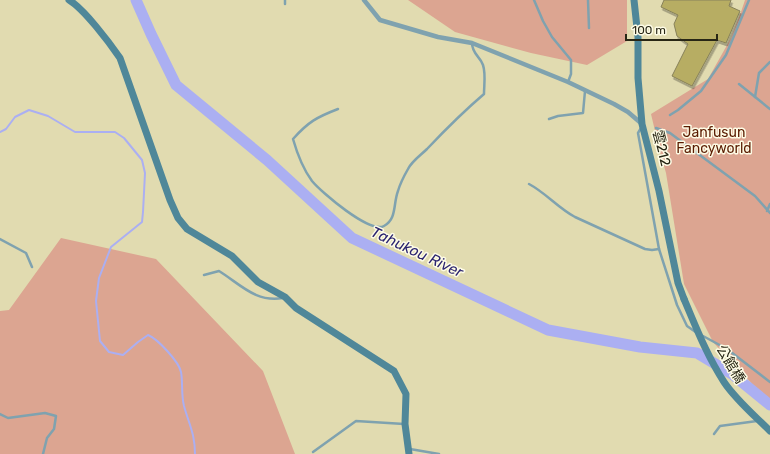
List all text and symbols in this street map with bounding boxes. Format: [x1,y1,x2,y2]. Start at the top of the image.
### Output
scale bar [626,16,717,42]
text: 100 m [632,23,666,37]
park label: Janfusun Fancyworld [676,124,752,157]
street label: 雲212 [649,128,674,168]
water label: Tahukou River [368,223,467,282]
street label: 公館橋 [712,342,749,387]

